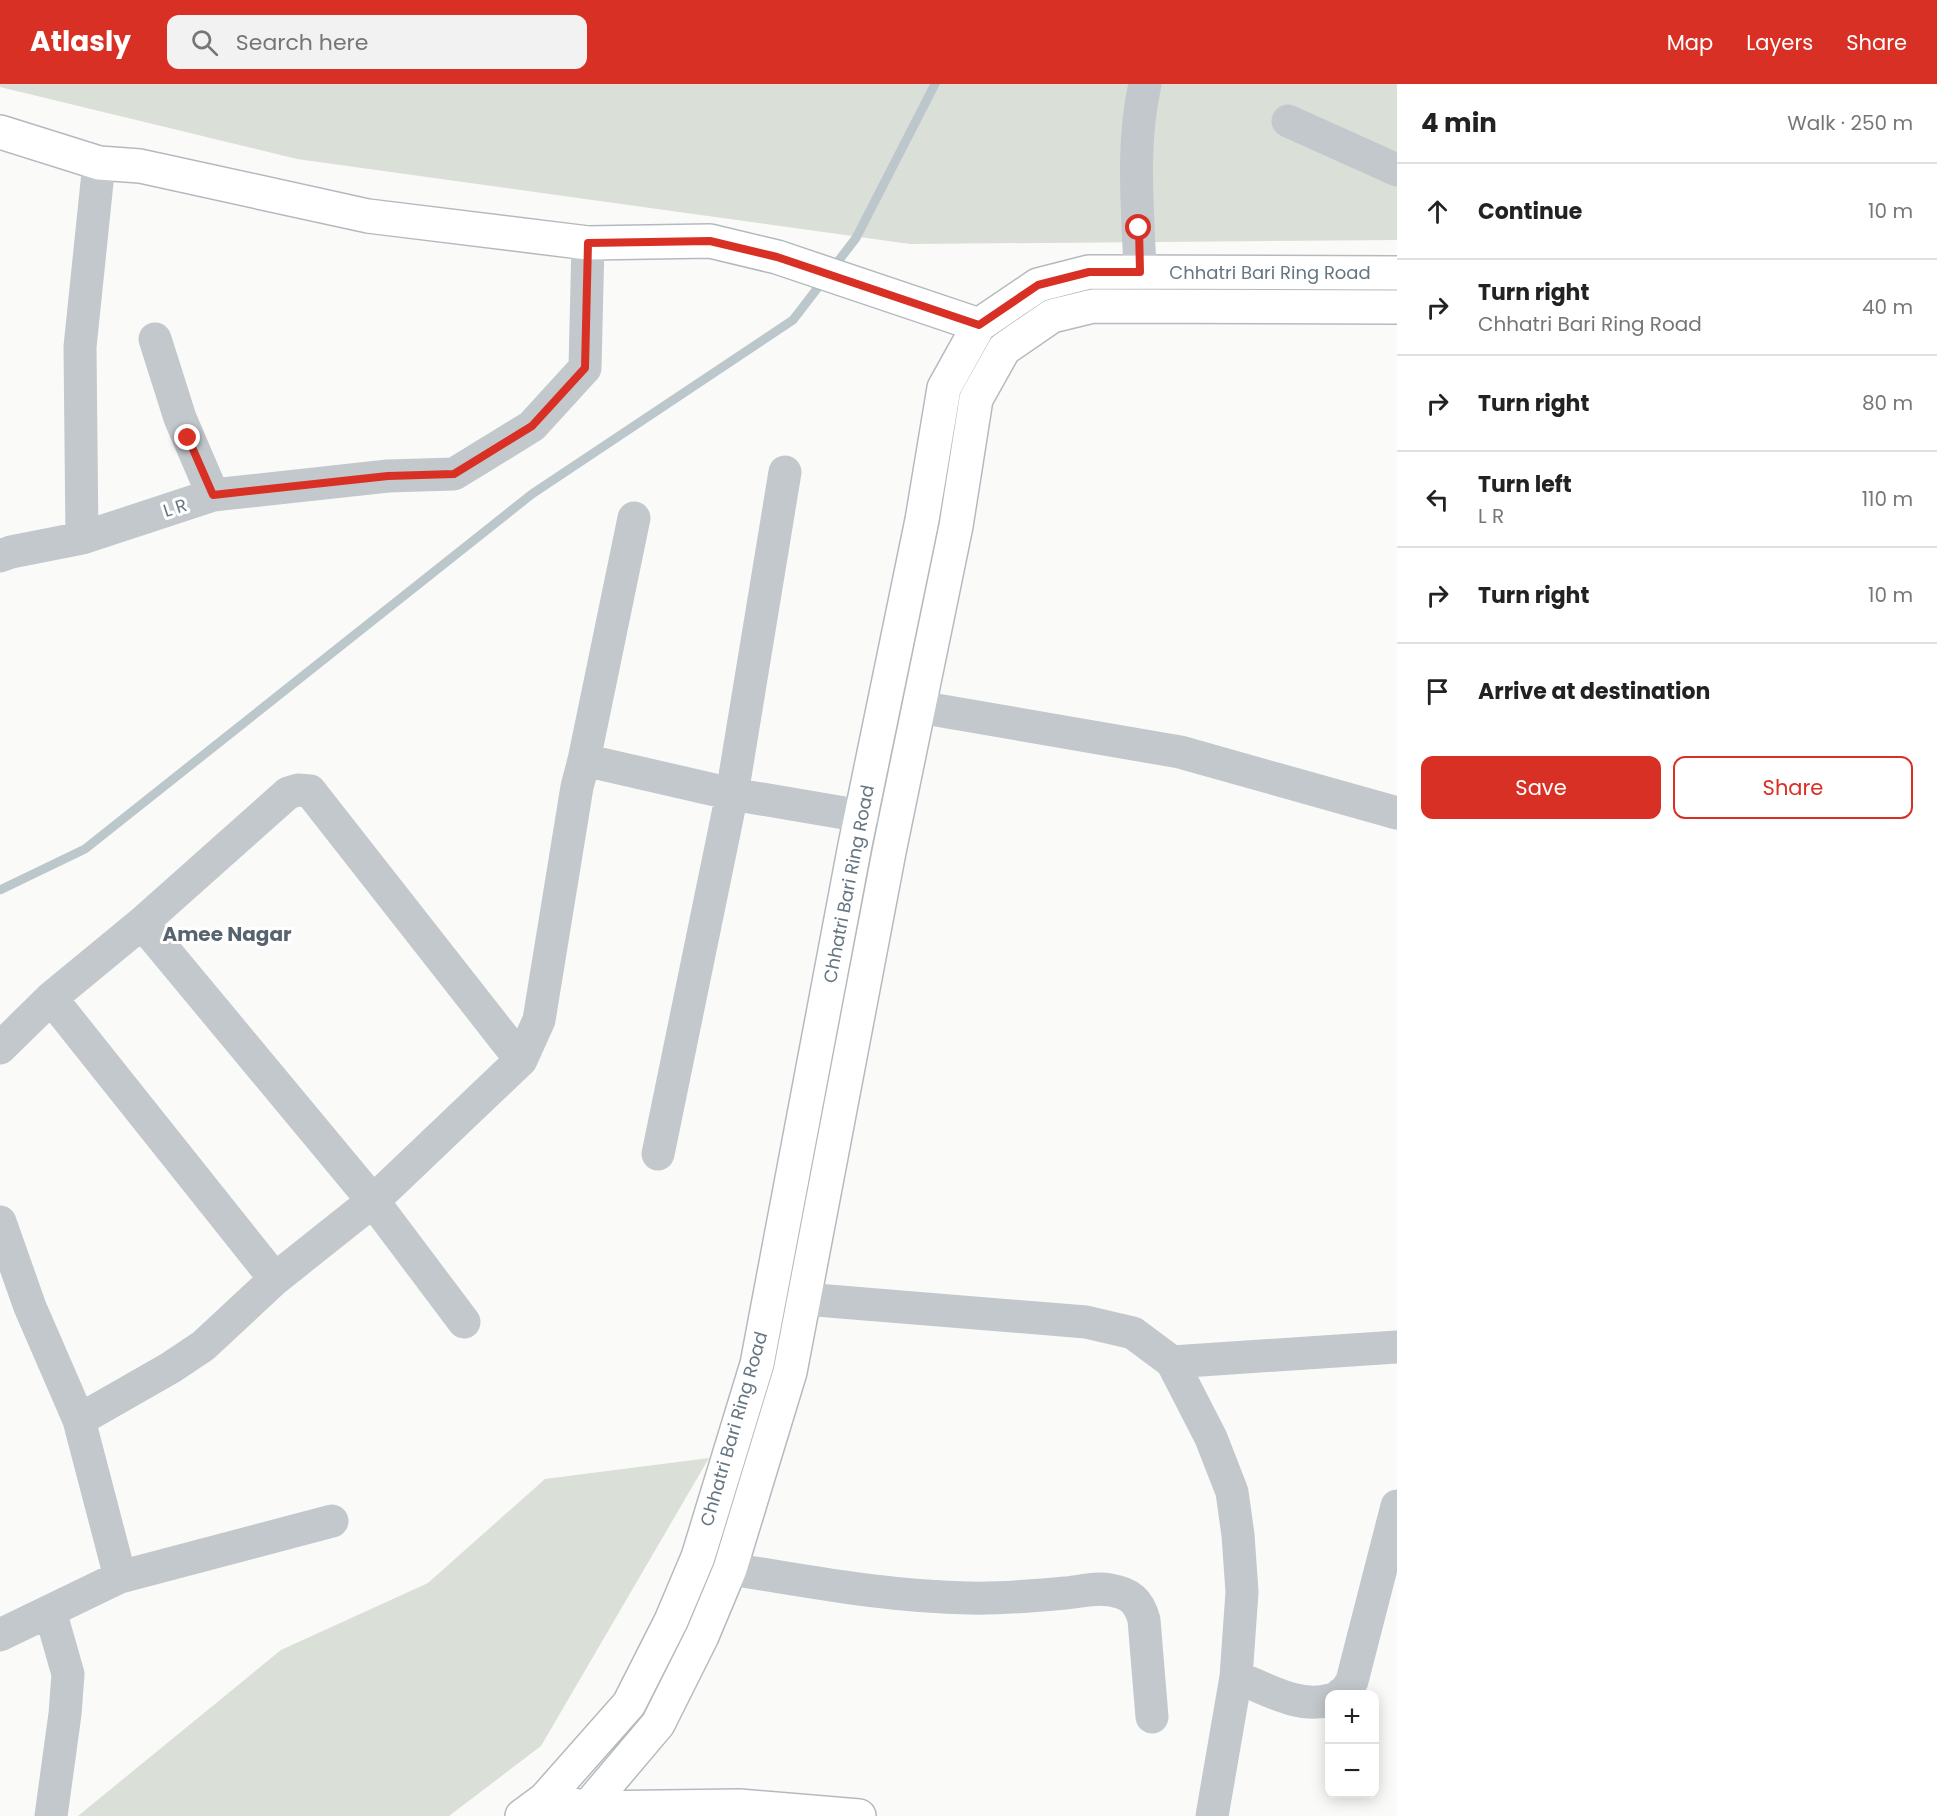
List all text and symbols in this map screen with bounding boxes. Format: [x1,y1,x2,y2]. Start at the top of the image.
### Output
search box [167,15,587,69]
text: Atlasly [30,22,131,61]
icon: search [188,26,221,59]
text: Search here [236,27,368,58]
text: Map [1667,28,1713,57]
text: Layers [1746,28,1813,57]
text: Share [1846,28,1907,57]
text: 4 min [1421,105,1497,141]
text: Walk · 250 m [1787,109,1913,137]
icon: ahead [1421,195,1454,228]
text: Continue [1478,196,1582,227]
text: 10 m [1868,197,1913,225]
route start [1125,214,1151,240]
street label: Chhatri Bari Ring Road [1169,260,1371,285]
text: Turn right [1478,277,1589,308]
icon: right [1421,291,1454,324]
text: 40 m [1862,293,1913,321]
text: Chhatri Bari Ring Road [1478,310,1702,338]
icon: right [1421,387,1454,420]
text: Turn right [1478,388,1589,419]
text: 80 m [1862,389,1913,417]
route end [174,424,200,450]
text: Turn left [1478,469,1572,500]
icon: left [1421,483,1454,516]
text: 110 m [1862,485,1913,513]
street label: L R [160,492,190,523]
text: L R [1478,502,1504,530]
icon: right [1421,579,1454,612]
text: Turn right [1478,580,1589,611]
text: 10 m [1868,581,1913,609]
icon: arrive [1421,675,1454,708]
text: Arrive at destination [1478,676,1710,707]
button: Save [1421,756,1661,819]
button: Share [1673,756,1913,819]
street label: Chhatri Bari Ring Road [817,783,880,985]
district label: Amee Nagar [162,920,292,948]
street label: Chhatri Bari Ring Road [694,1329,773,1529]
map controls [1325,1690,1379,1798]
button: + [1325,1690,1379,1744]
button: − [1325,1744,1379,1798]

